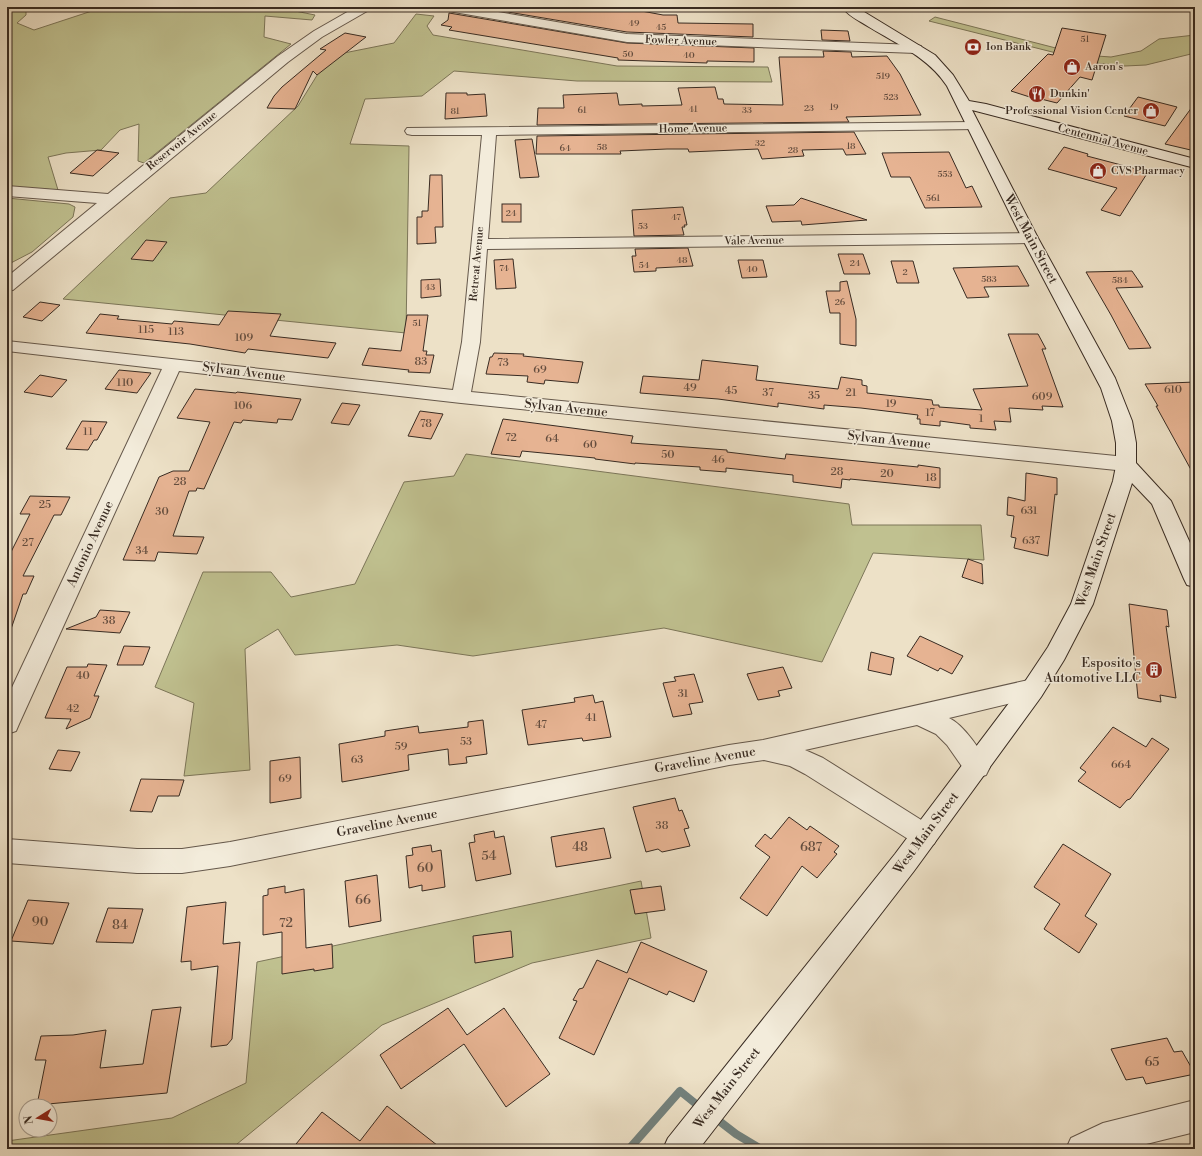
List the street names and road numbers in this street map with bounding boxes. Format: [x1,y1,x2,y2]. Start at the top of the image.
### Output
street label: Fowler Avenue [645,33,718,49]
street label: Reservoir Avenue [144,108,221,174]
street label: Home Avenue [659,121,728,137]
street label: Centennial Avenue [1056,121,1150,159]
street label: West Main Street [1000,191,1061,287]
street label: Retreat Avenue [467,226,487,302]
street label: Vale Avenue [723,233,784,249]
street label: Sylvan Avenue [201,359,287,385]
street label: Sylvan Avenue [523,396,609,420]
street label: Sylvan Avenue [846,428,932,452]
street label: Antonio Avenue [63,498,117,591]
street label: West Main Street [1072,510,1120,610]
street label: Graveline Avenue [653,743,757,777]
street label: West Main Street [889,788,962,878]
street label: Graveline Avenue [335,805,439,841]
street label: West Main Street [690,1044,764,1133]

